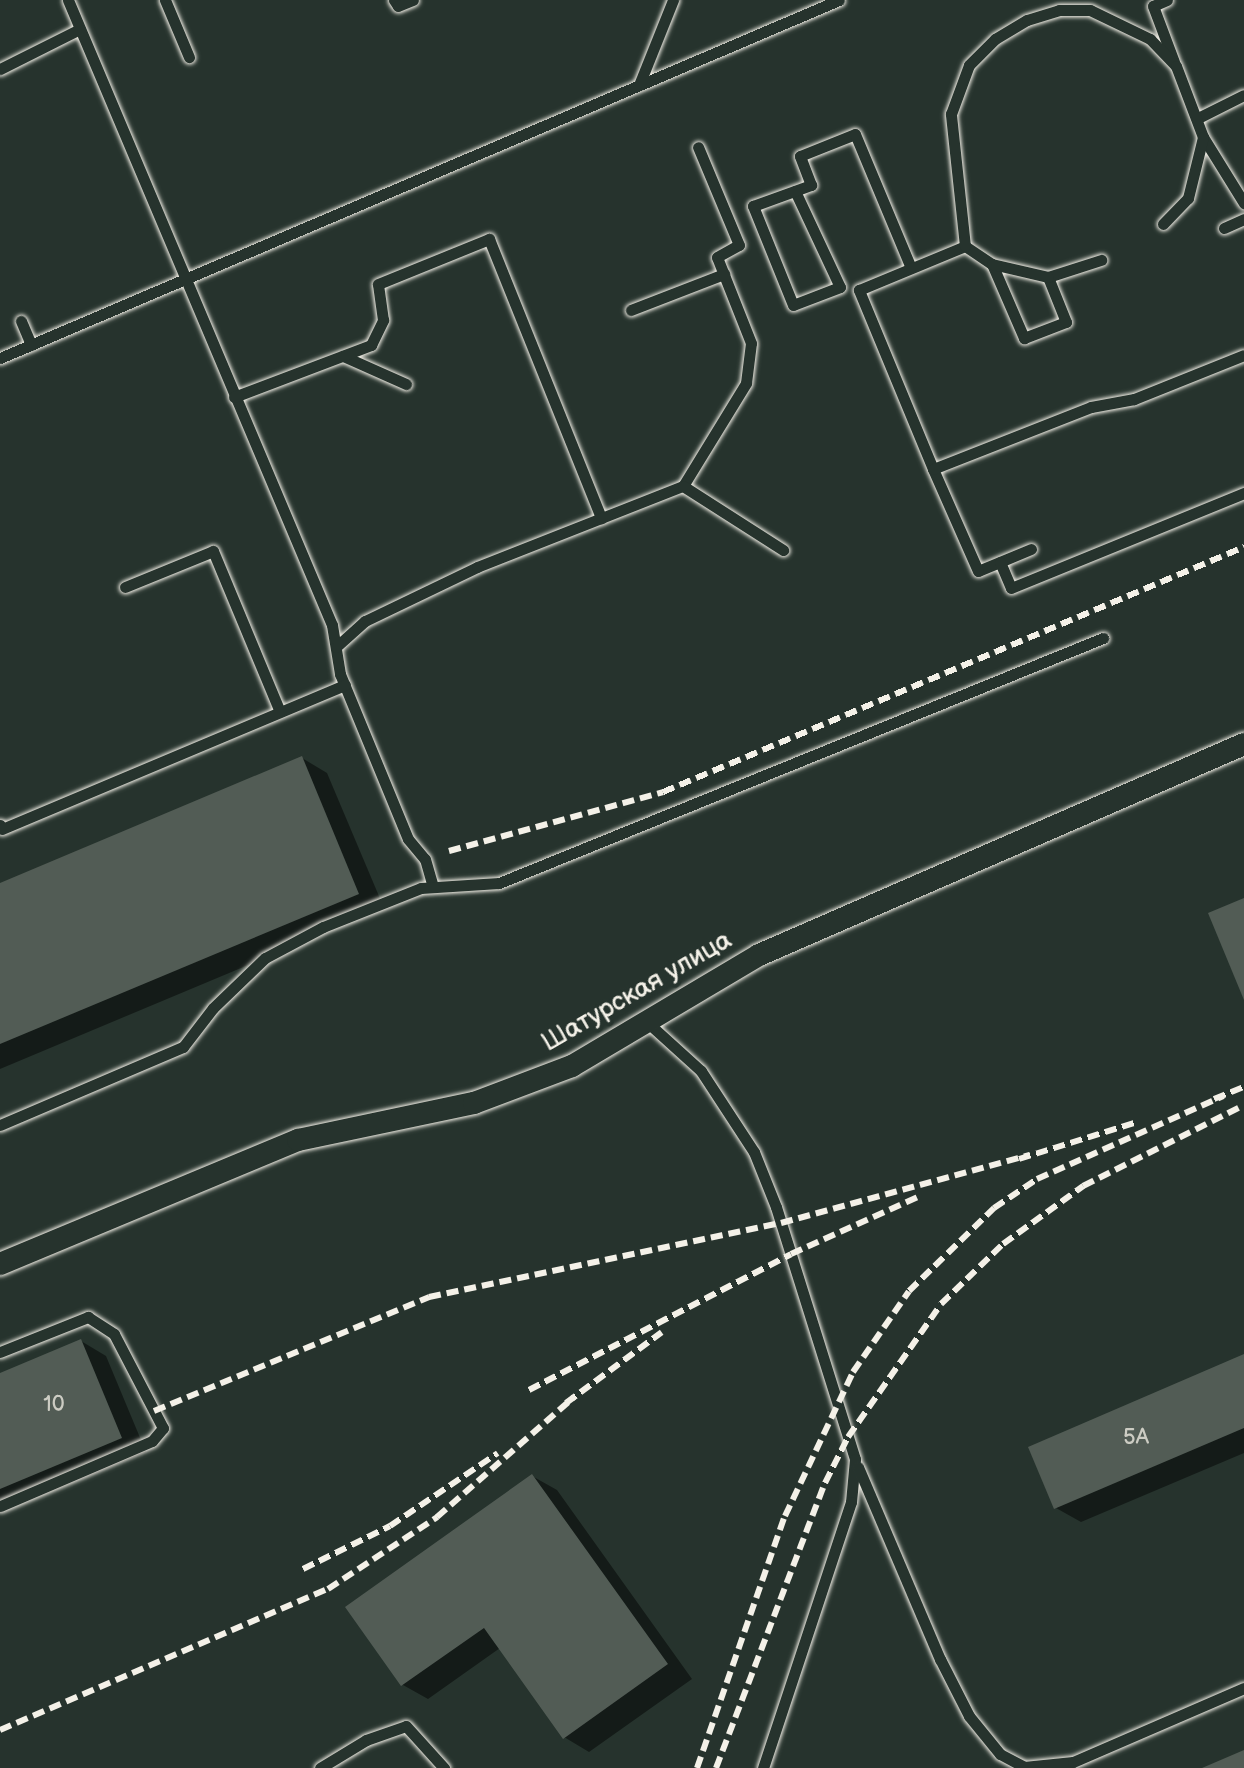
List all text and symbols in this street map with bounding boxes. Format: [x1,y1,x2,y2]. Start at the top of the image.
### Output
street label: Шатурская улица [536,925,738,1059]
house number: 10 [43,1392,65,1418]
house number: 5А [1123,1425,1149,1451]

